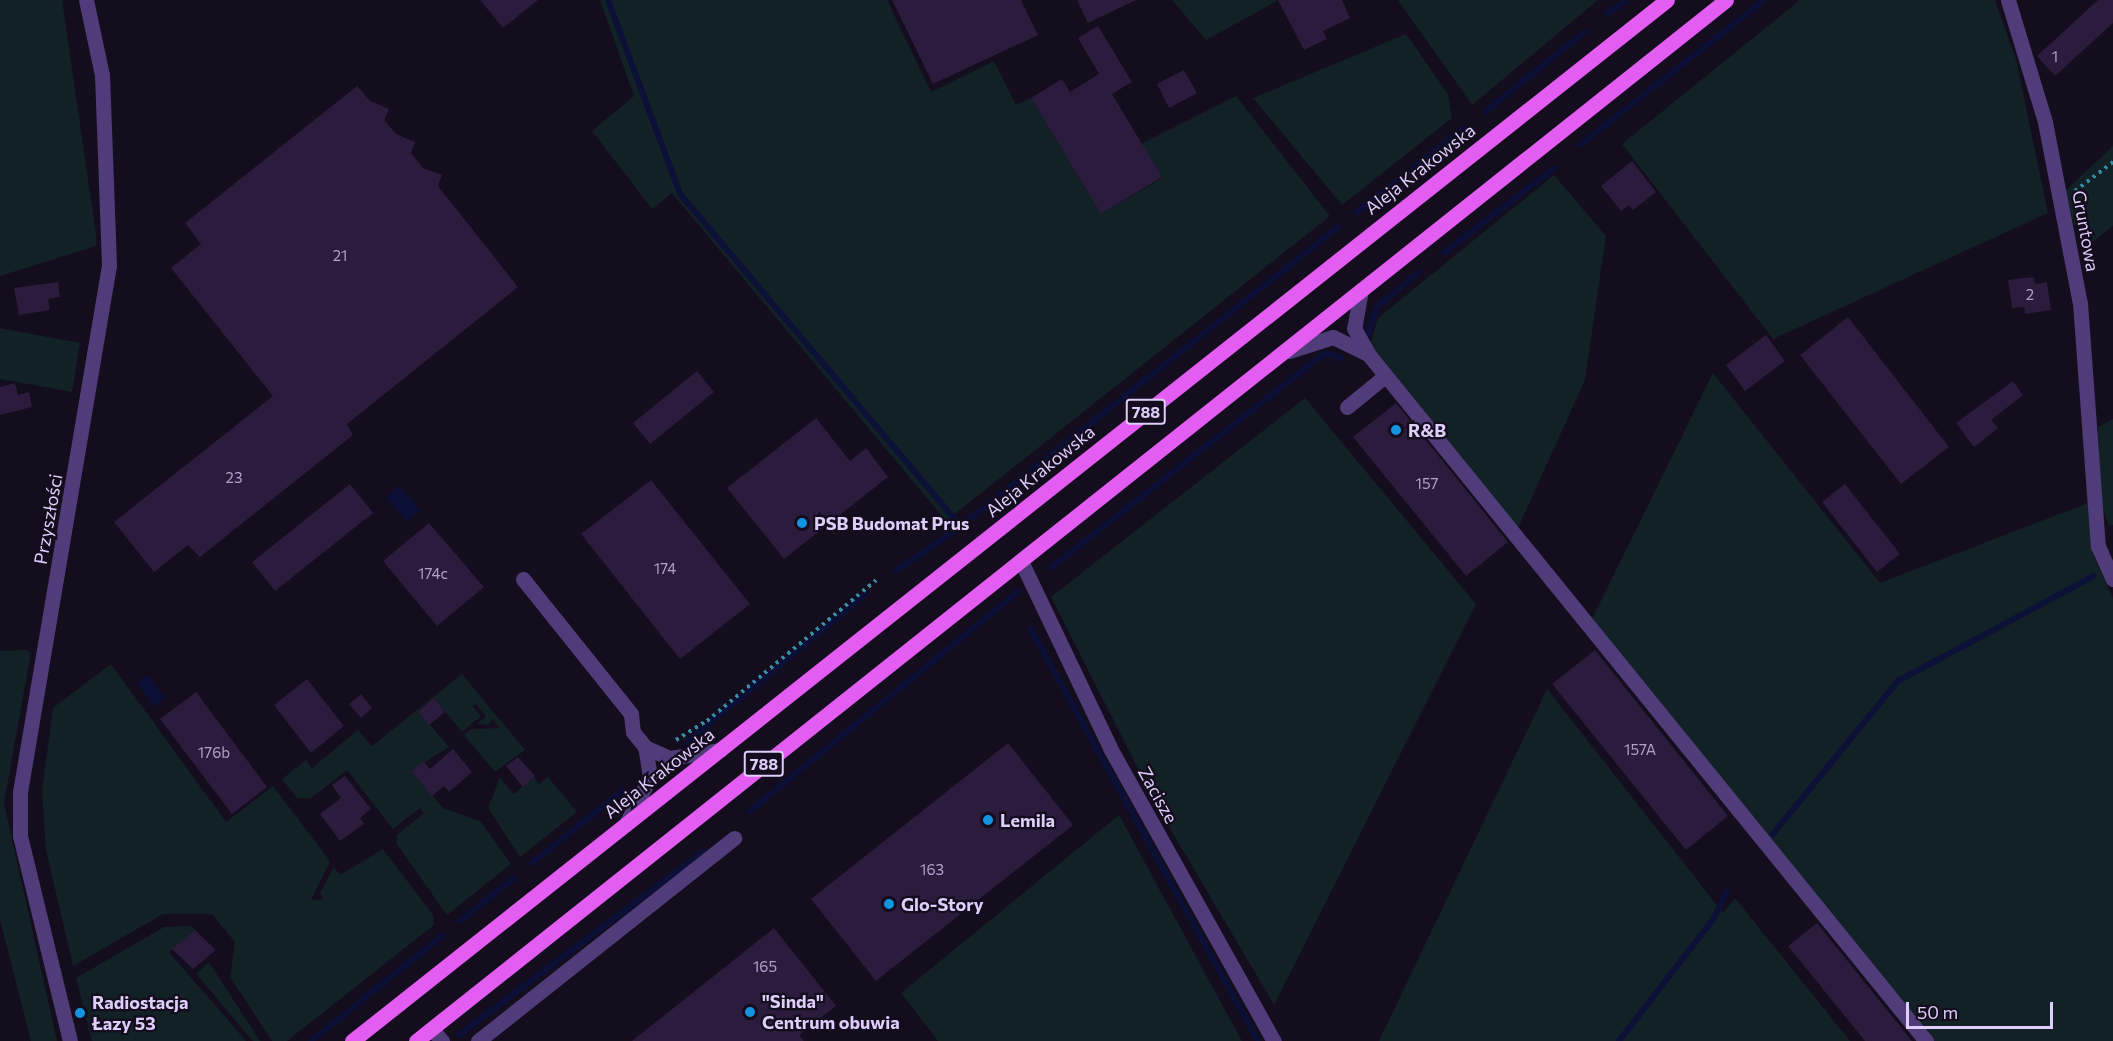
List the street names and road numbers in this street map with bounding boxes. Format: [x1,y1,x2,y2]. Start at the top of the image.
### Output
street label: Aleja Krakowska [1361,119,1479,219]
street label: Gruntowa [2068,189,2104,273]
road number: 788 [1125,399,1167,425]
street label: Aleja Krakowska [981,420,1099,522]
street label: Przyszłości [29,472,67,566]
street label: Aleja Krakowska [600,723,718,823]
road number: 788 [743,751,785,777]
street label: Zacisze [1134,763,1182,827]

